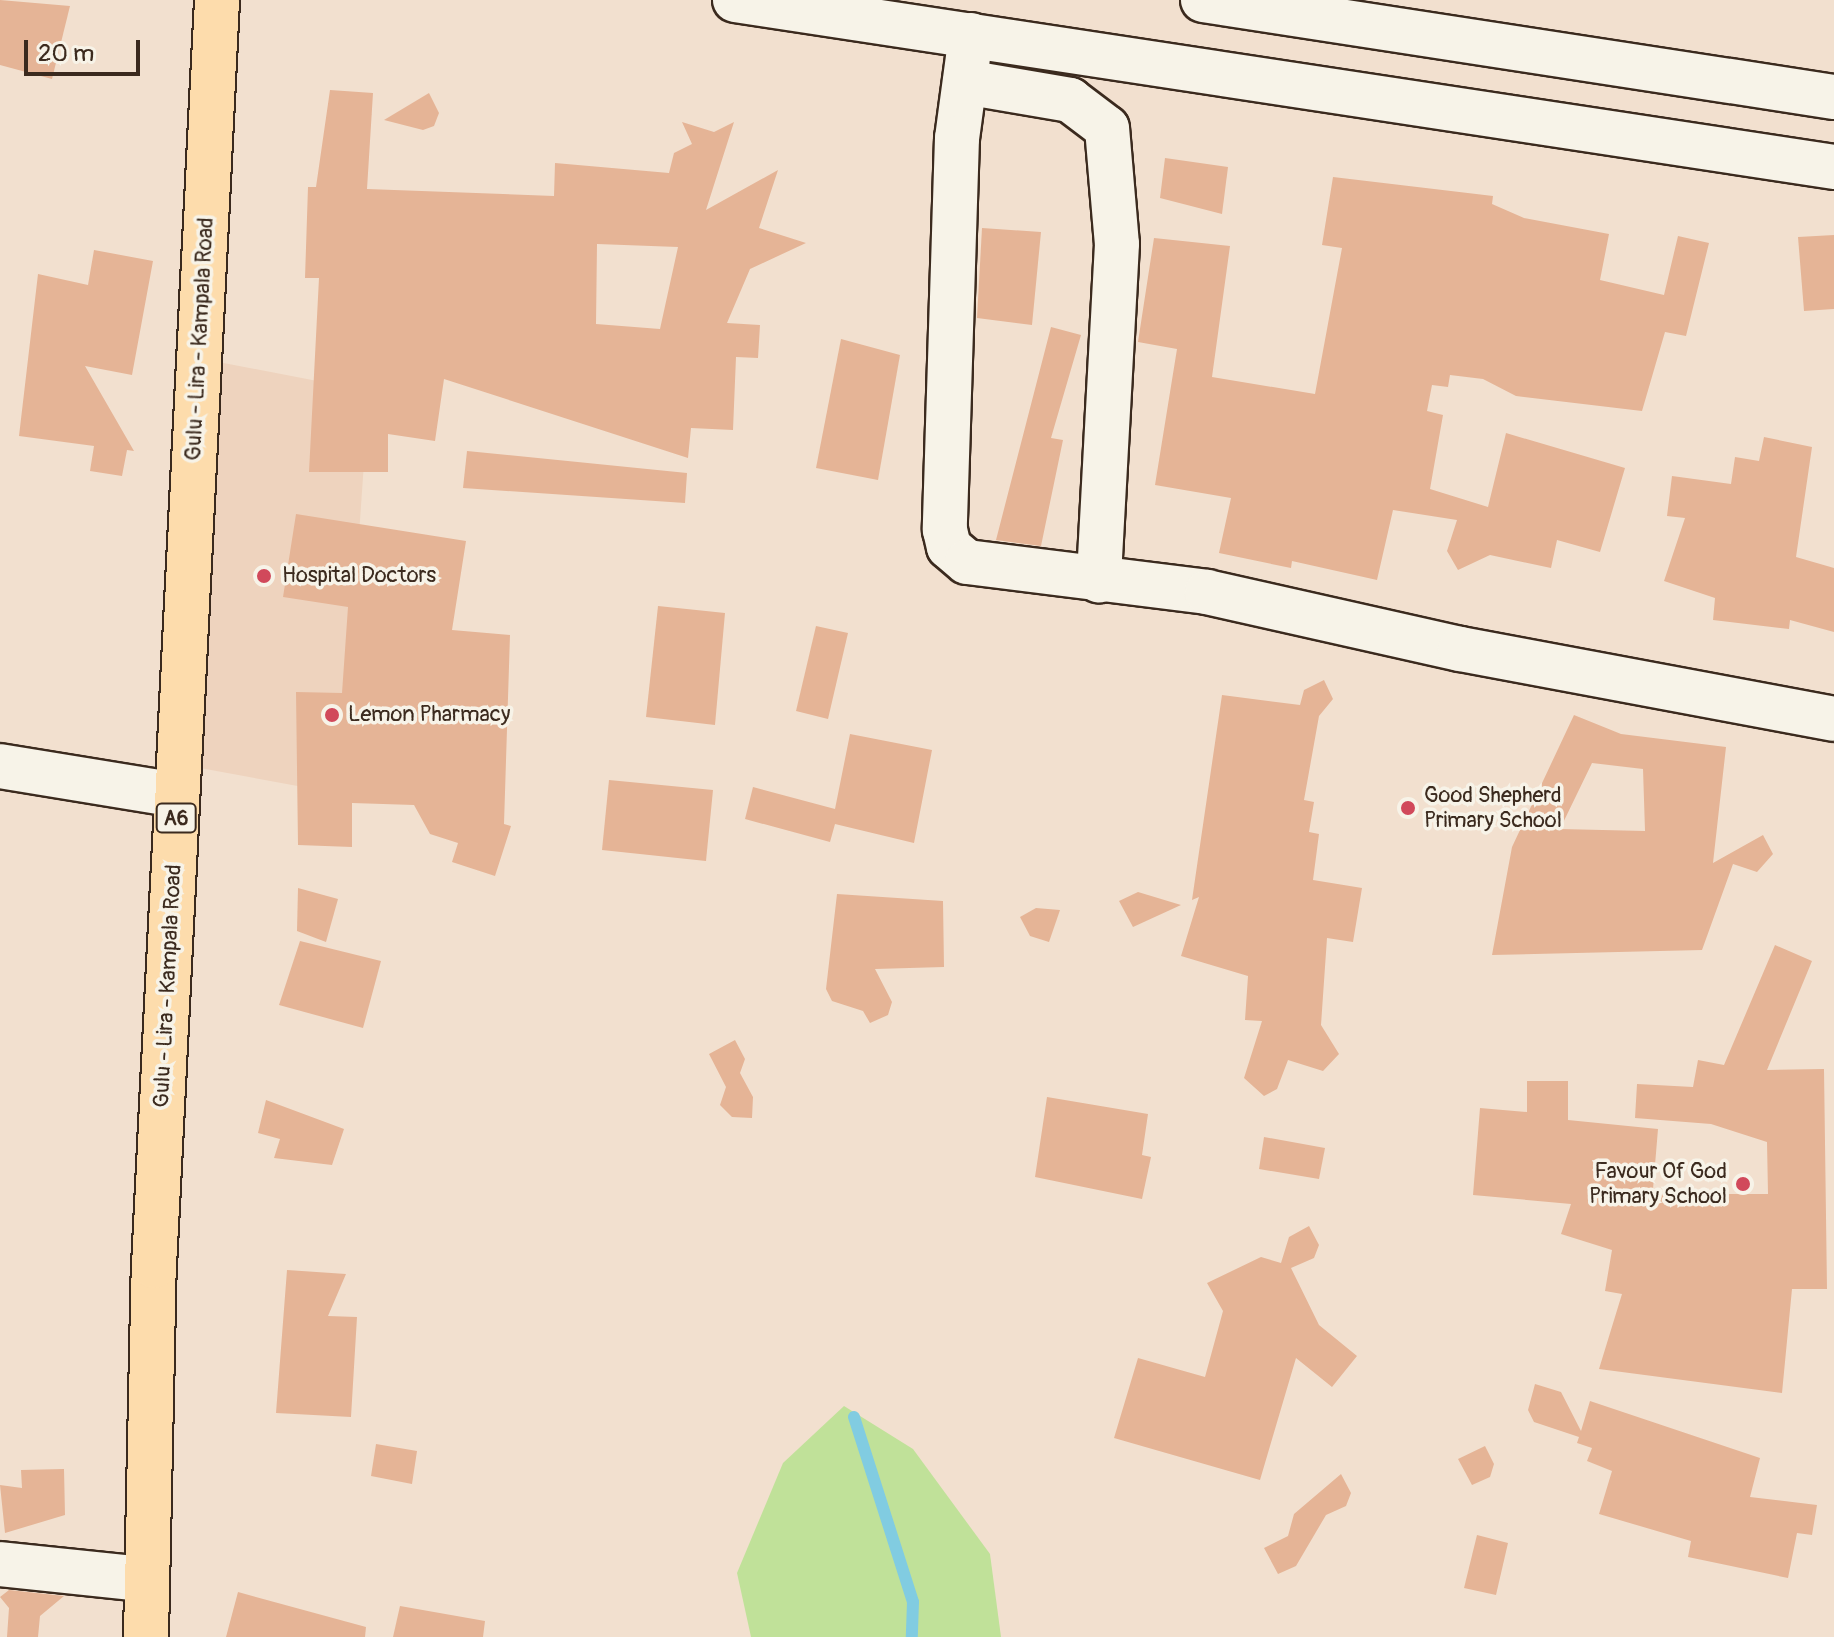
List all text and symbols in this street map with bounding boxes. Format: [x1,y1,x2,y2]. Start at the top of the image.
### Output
scale bar [28,24,144,74]
text: 20 m [38,39,94,68]
street label: Gulu - Lira - Kampala Road [180,217,220,461]
place label: Hospital Doctors [282,563,436,589]
marker: Hospital Doctors [253,565,275,587]
place label: Lemon Pharmacy [348,702,510,728]
marker: Lemon Pharmacy [323,706,341,724]
place label: Good Shepherd Primary School [1424,782,1562,834]
marker: Good Shepherd Primary School [1399,799,1417,817]
road number: A6 [154,802,198,834]
street label: Gulu - Lira - Kampala Road [148,864,188,1108]
place label: Favour Of God Primary School [1589,1158,1727,1210]
marker: Favour Of God Primary School [1734,1175,1752,1193]

